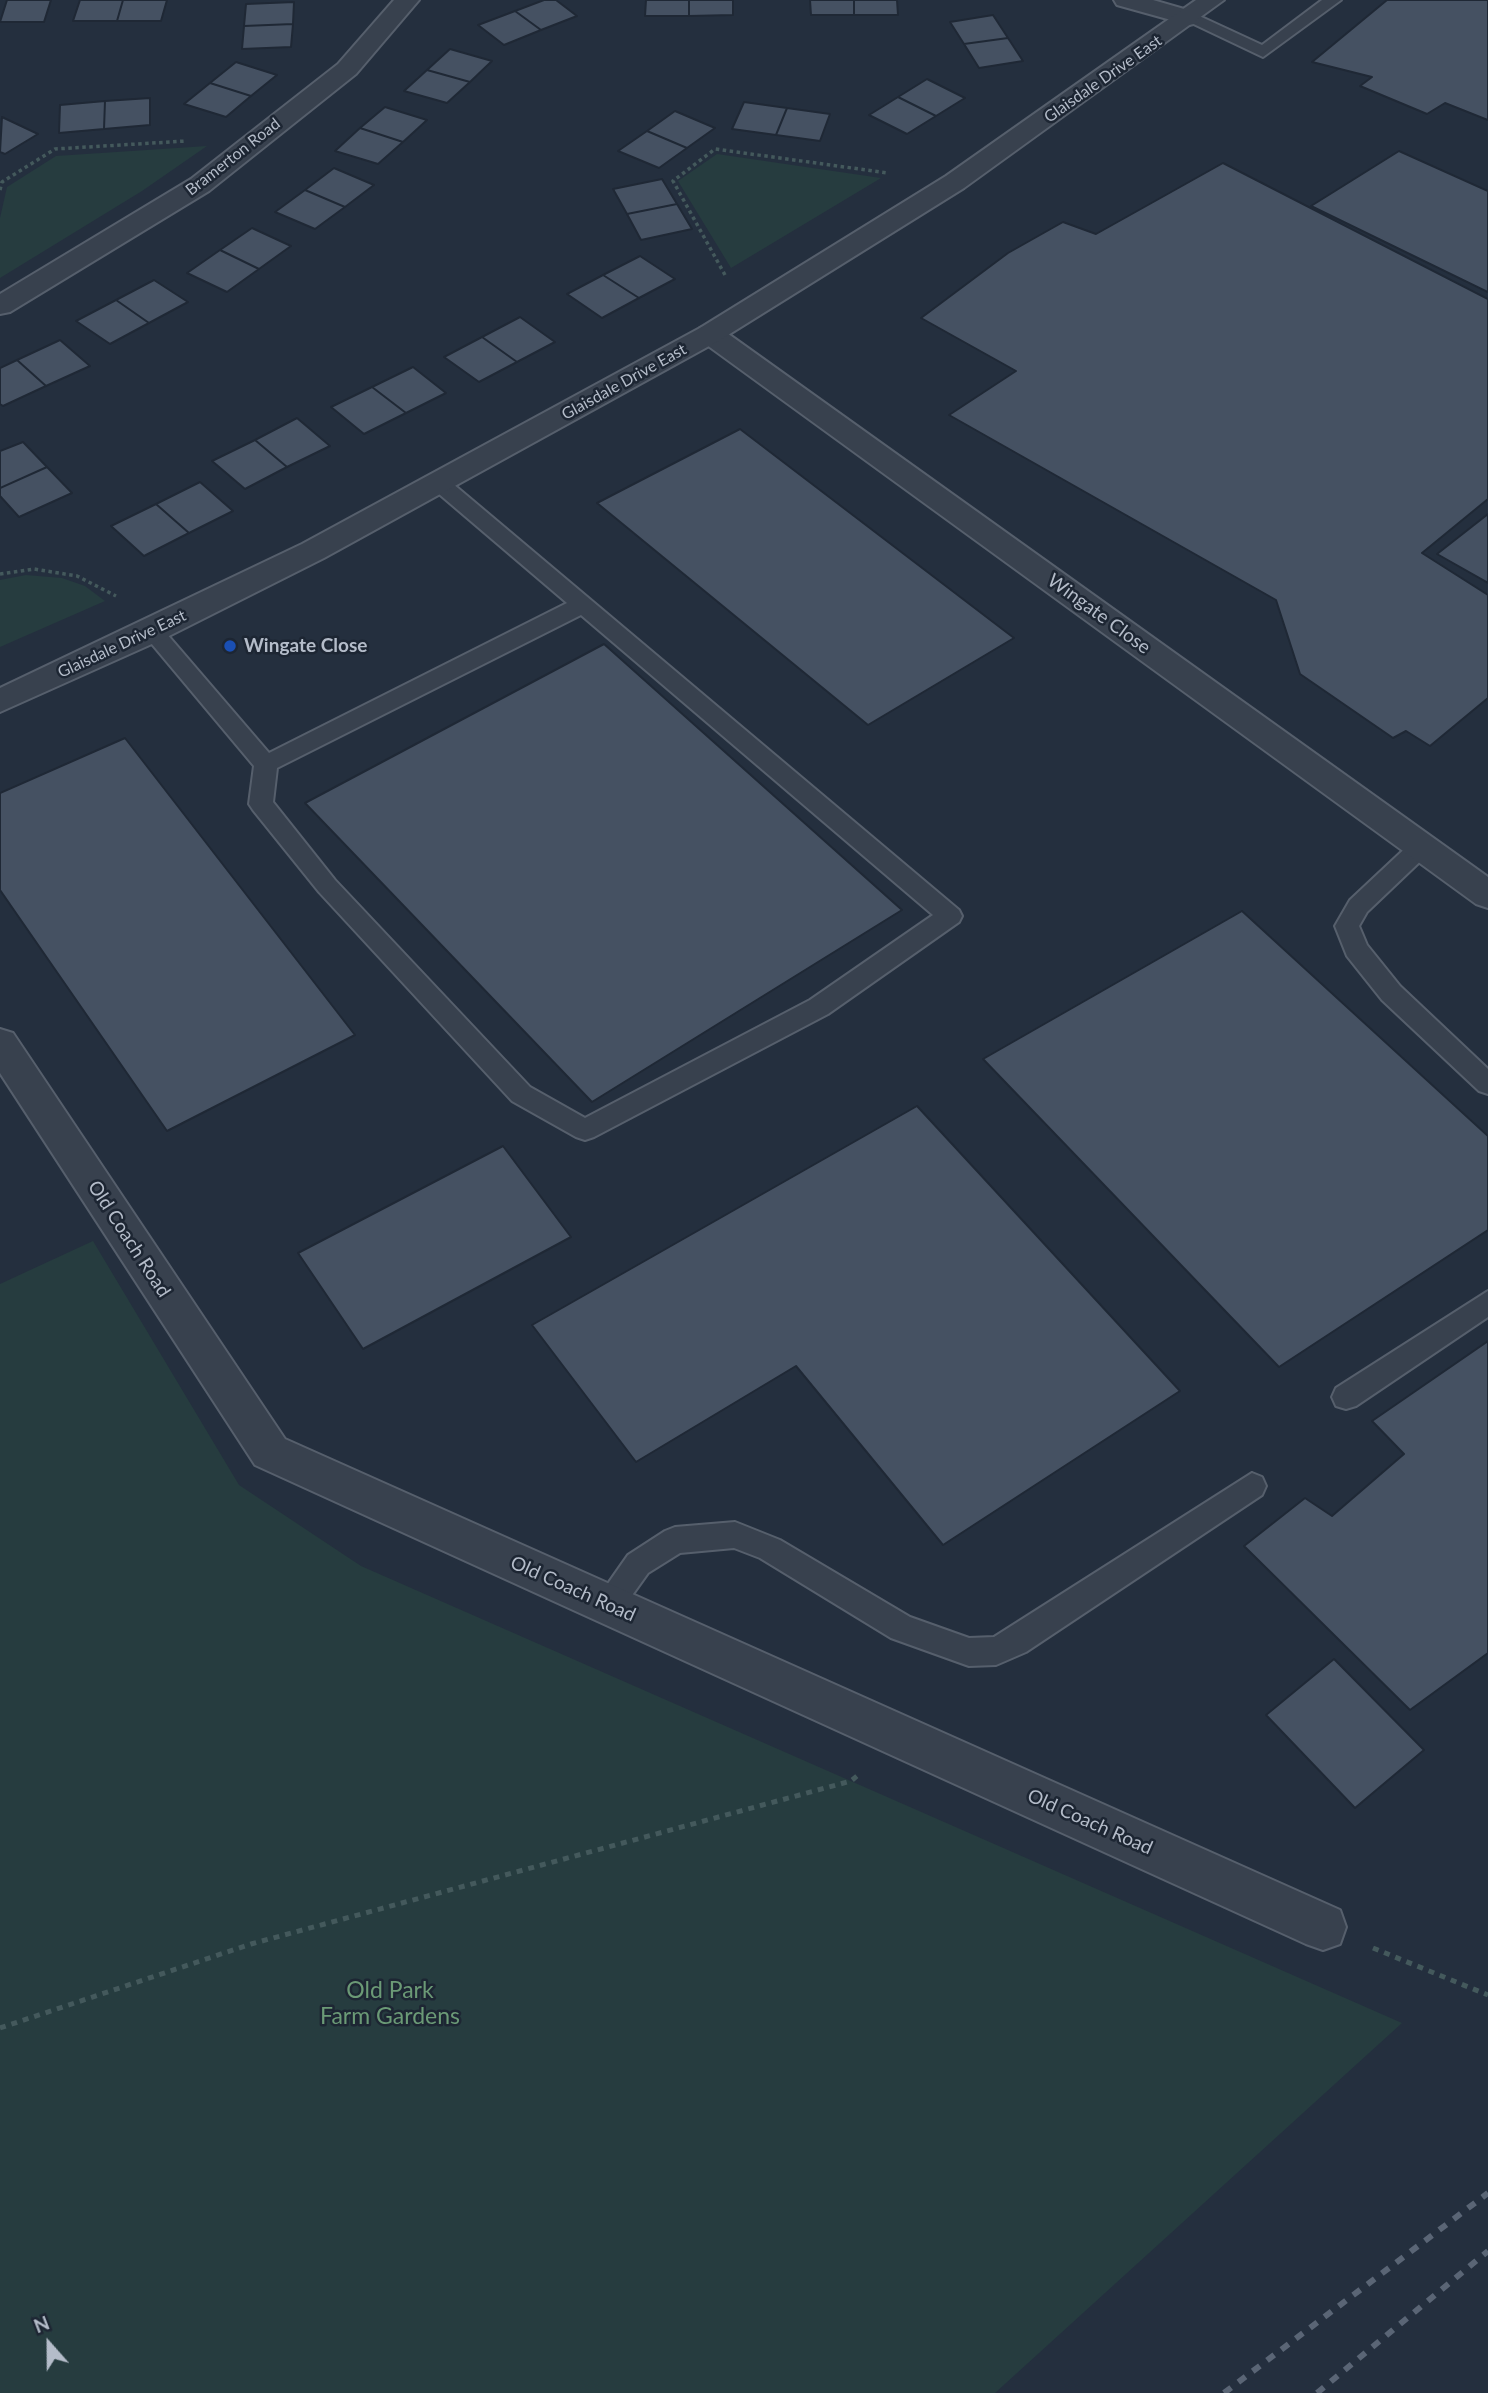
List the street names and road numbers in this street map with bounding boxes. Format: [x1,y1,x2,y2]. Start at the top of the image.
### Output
street label: Glaisdale Drive East [1040,31,1166,127]
street label: Bramerton Road [182,114,284,200]
street label: Glaisdale Drive East [558,340,690,424]
street label: Wingate Close [1043,569,1155,659]
street label: Glaisdale Drive East [55,606,189,682]
street label: Old Coach Road [83,1176,175,1302]
street label: Old Coach Road [507,1551,639,1627]
street label: Old Coach Road [1024,1784,1156,1860]

